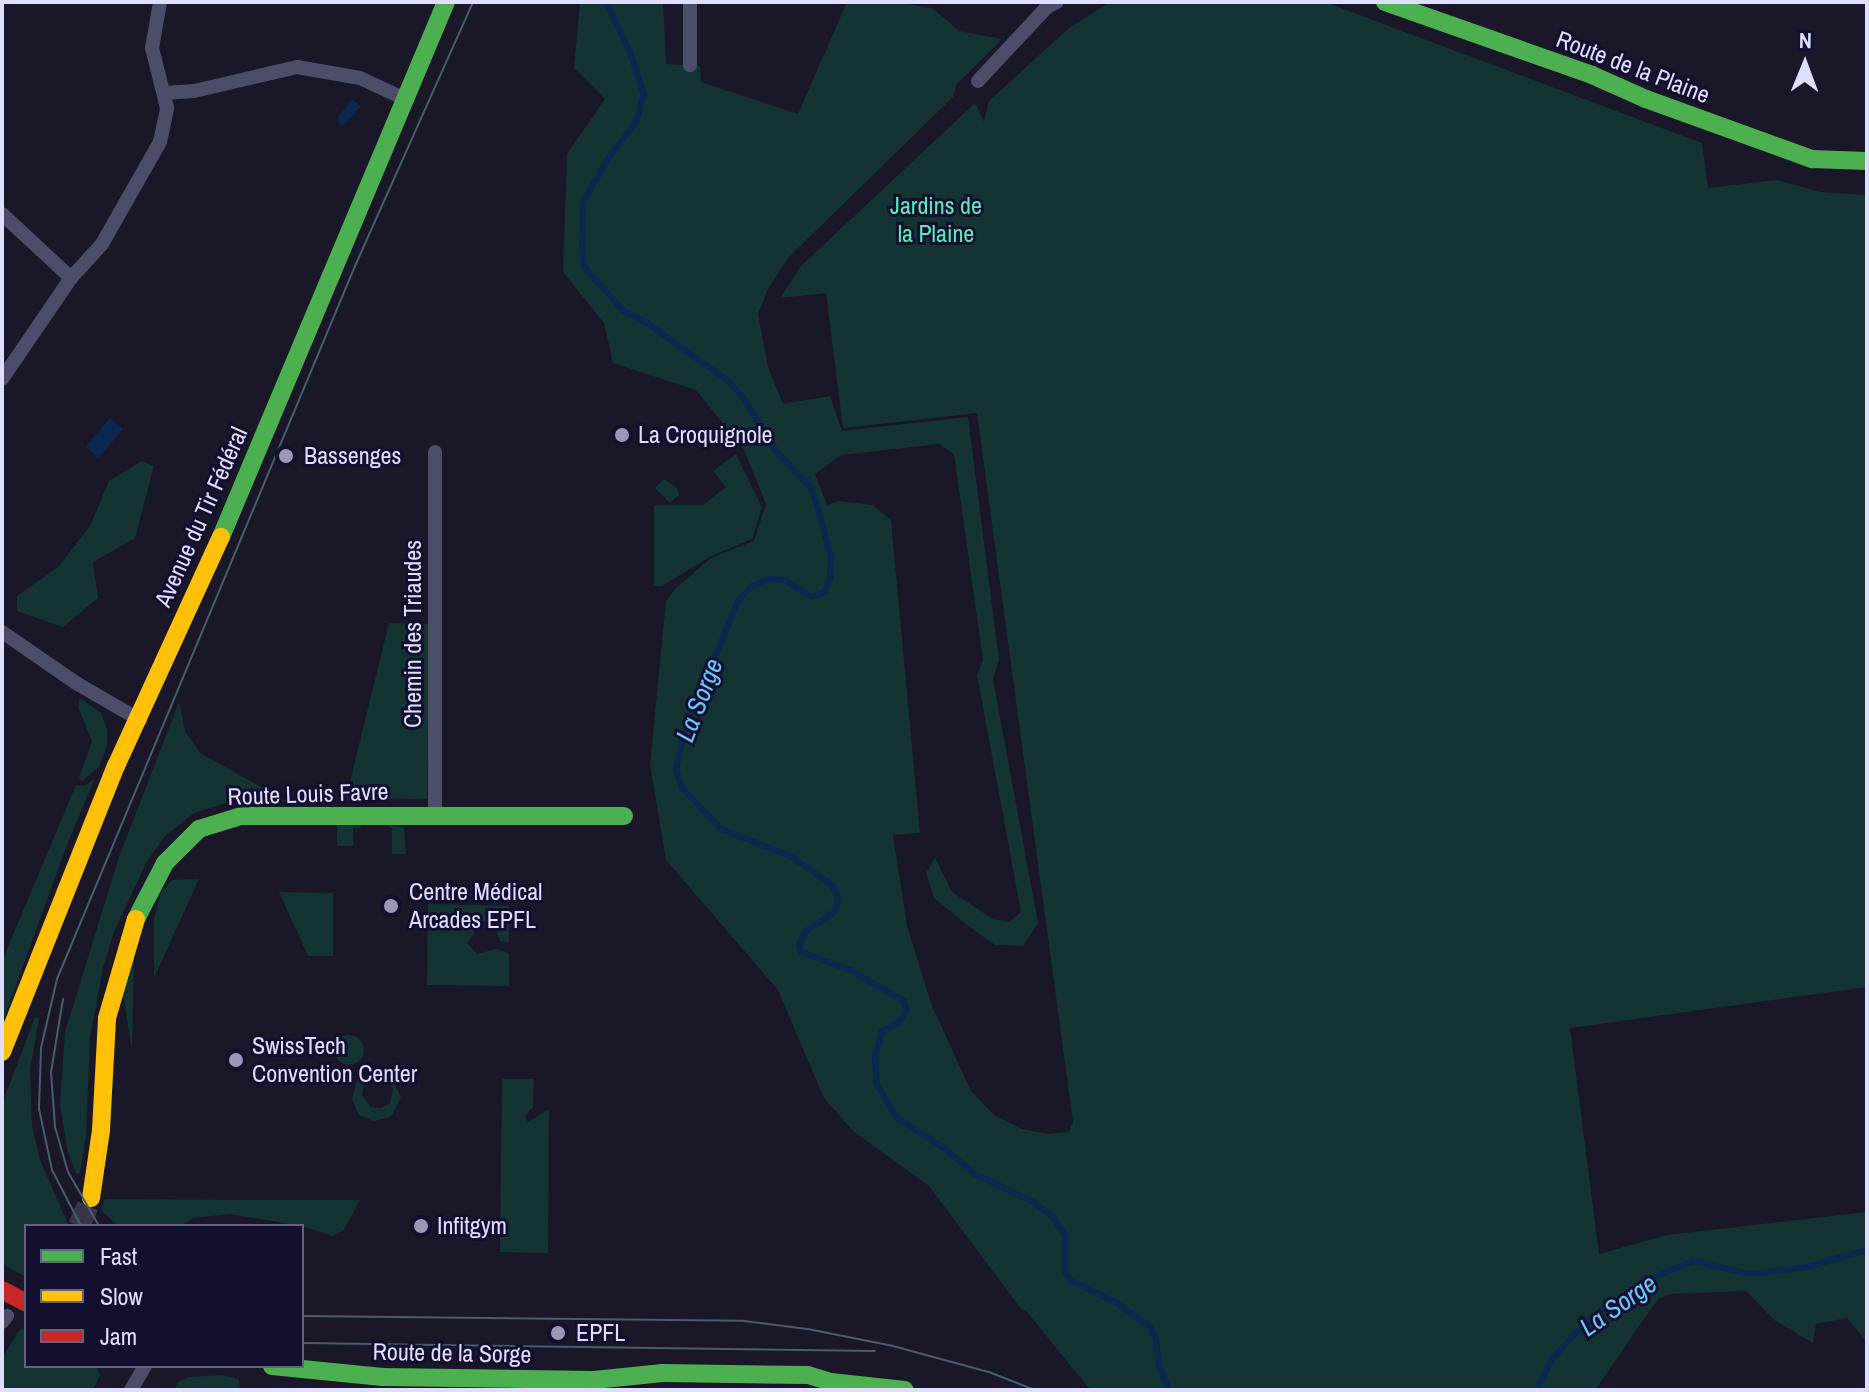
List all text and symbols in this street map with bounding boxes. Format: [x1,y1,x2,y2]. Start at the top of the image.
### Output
north arrow [1765,24,1845,104]
street label: Route de la Plaine [1552,25,1714,109]
text: N [1799,25,1812,55]
park label: Jardins de la Plaine [890,192,982,248]
place label: La Croquignole [638,421,773,449]
street label: Avenue du Tir Fédéral [148,422,254,612]
marker: La Croquignole [613,426,631,444]
place label: Bassenges [304,442,401,470]
marker: Bassenges [275,445,297,467]
street label: Chemin des Triaudes [399,540,427,728]
water label: La Sorge [669,654,729,746]
street label: Route Louis Favre [227,777,389,811]
place label: Centre Médical Arcades EPFL [409,878,542,934]
marker: Centre Médical Arcades EPFL [380,895,402,917]
place label: SwissTech Convention Center [252,1032,417,1088]
marker: SwissTech Convention Center [227,1051,245,1069]
place label: Infitgym [437,1212,507,1240]
marker: Infitgym [412,1217,430,1235]
legend [24,1224,304,1368]
text: Fast [100,1240,137,1272]
water label: La Sorge [1574,1267,1662,1343]
text: Slow [100,1280,143,1312]
place label: EPFL [576,1319,625,1347]
text: Jam [100,1320,137,1352]
marker: EPFL [547,1322,569,1344]
street label: Route de la Sorge [372,1337,532,1369]

